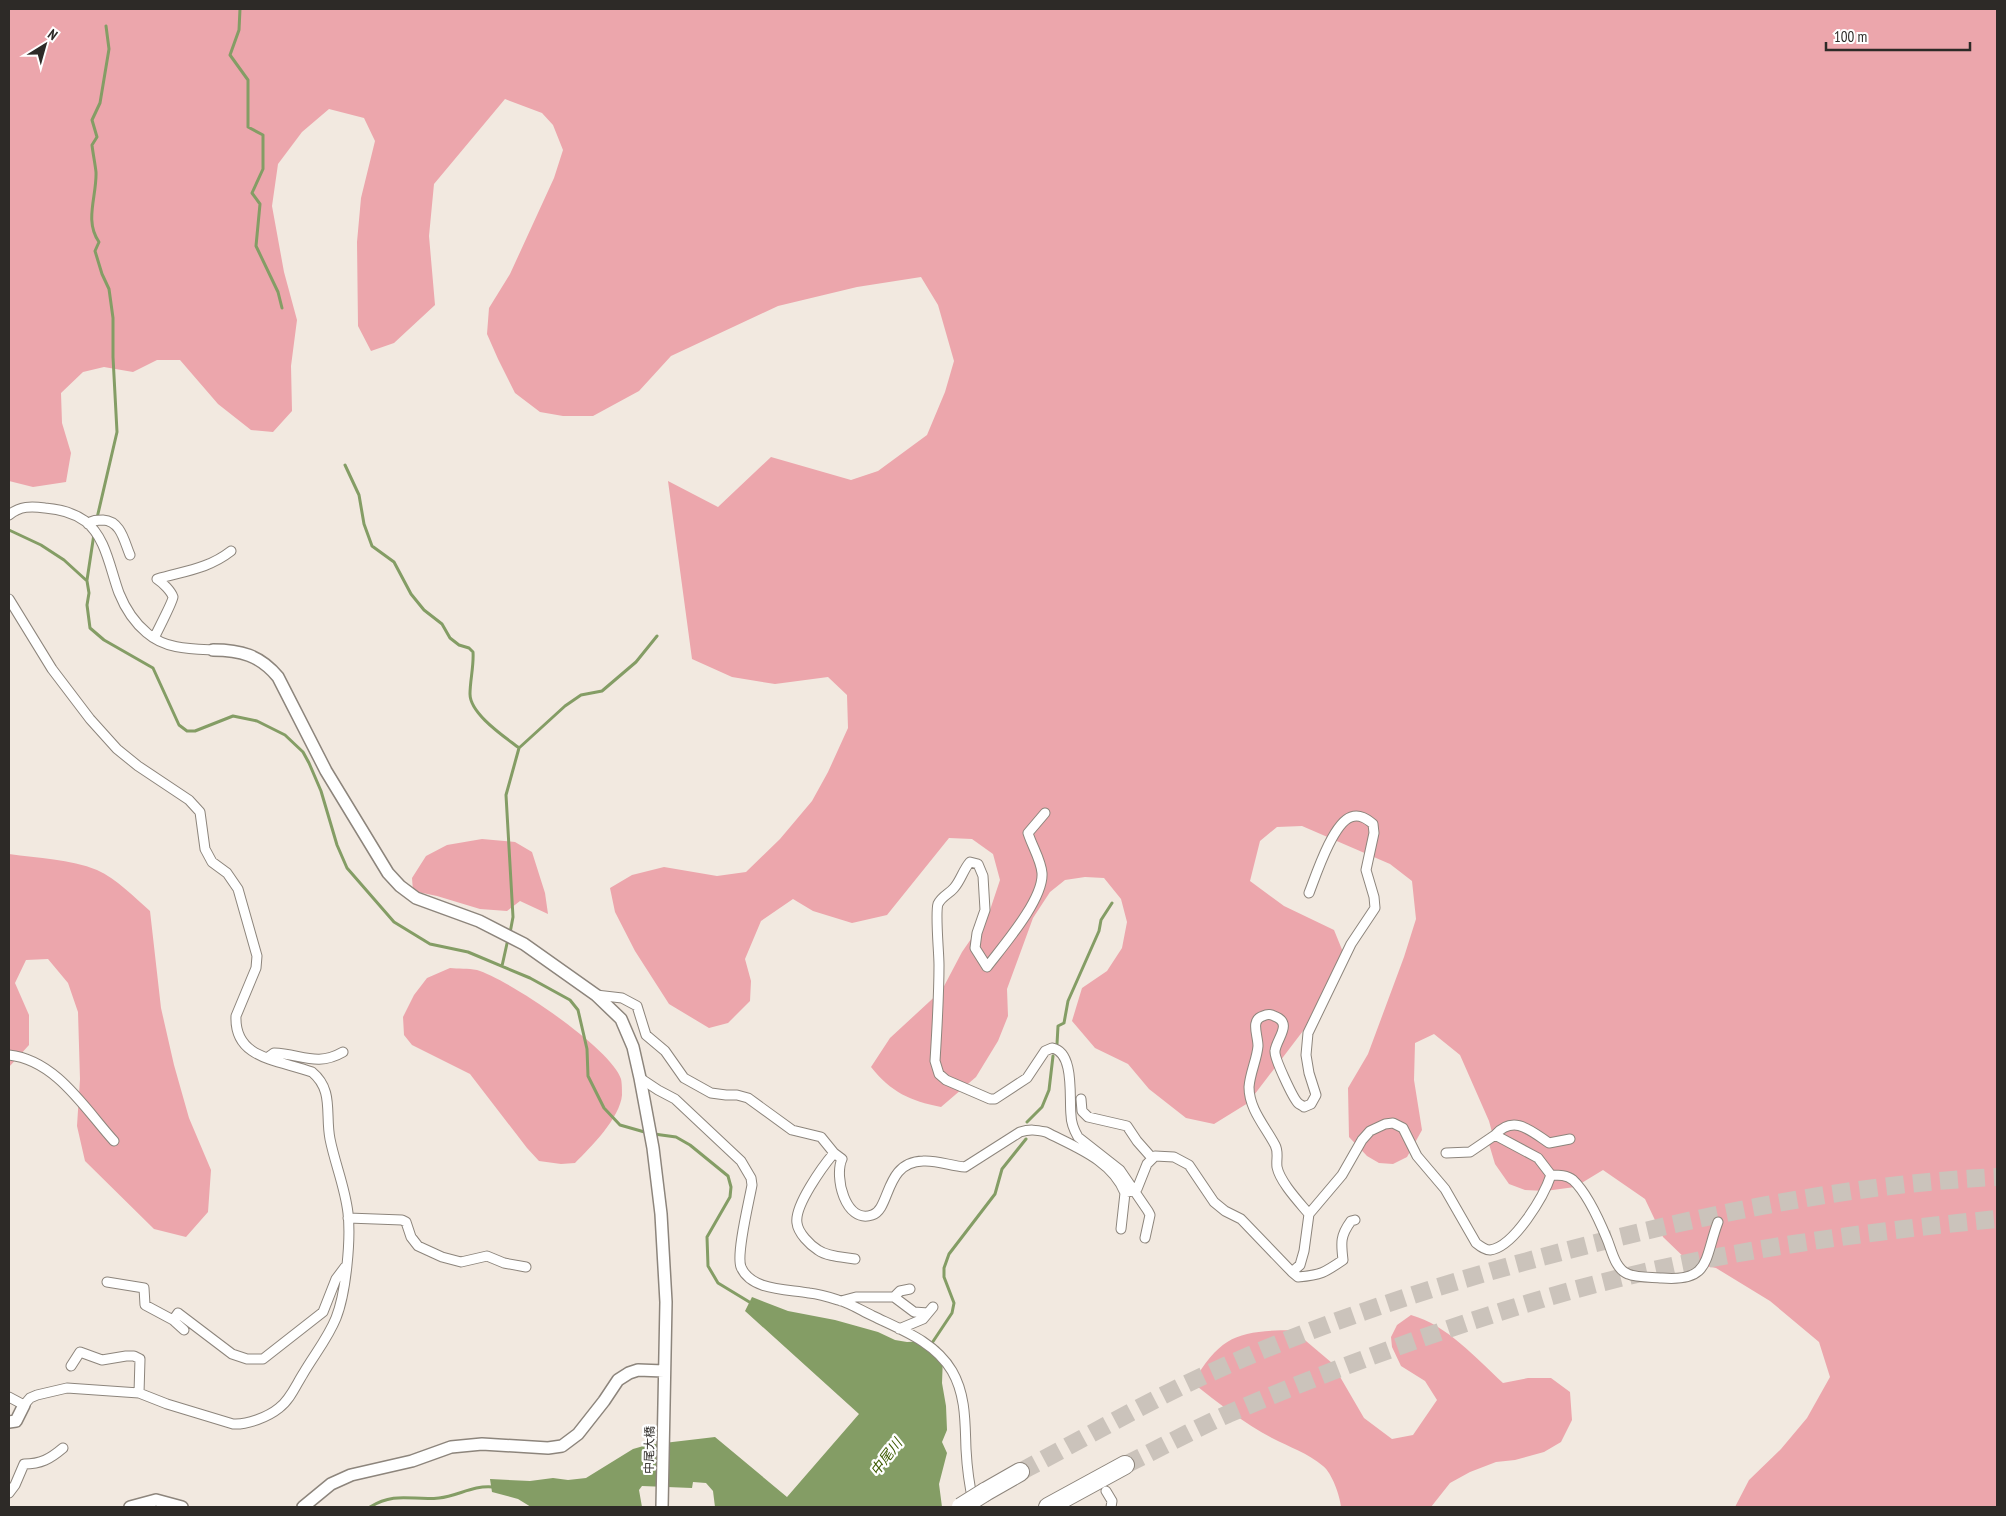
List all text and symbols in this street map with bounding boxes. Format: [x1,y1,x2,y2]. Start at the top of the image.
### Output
north arrow [20,20,70,70]
scale bar [1826,20,1970,52]
text: N [44,25,61,44]
text: 100 m [1834,27,1867,46]
street label: 中尾大橋 [641,1426,657,1474]
water label: 中尾川 [866,1433,907,1479]

